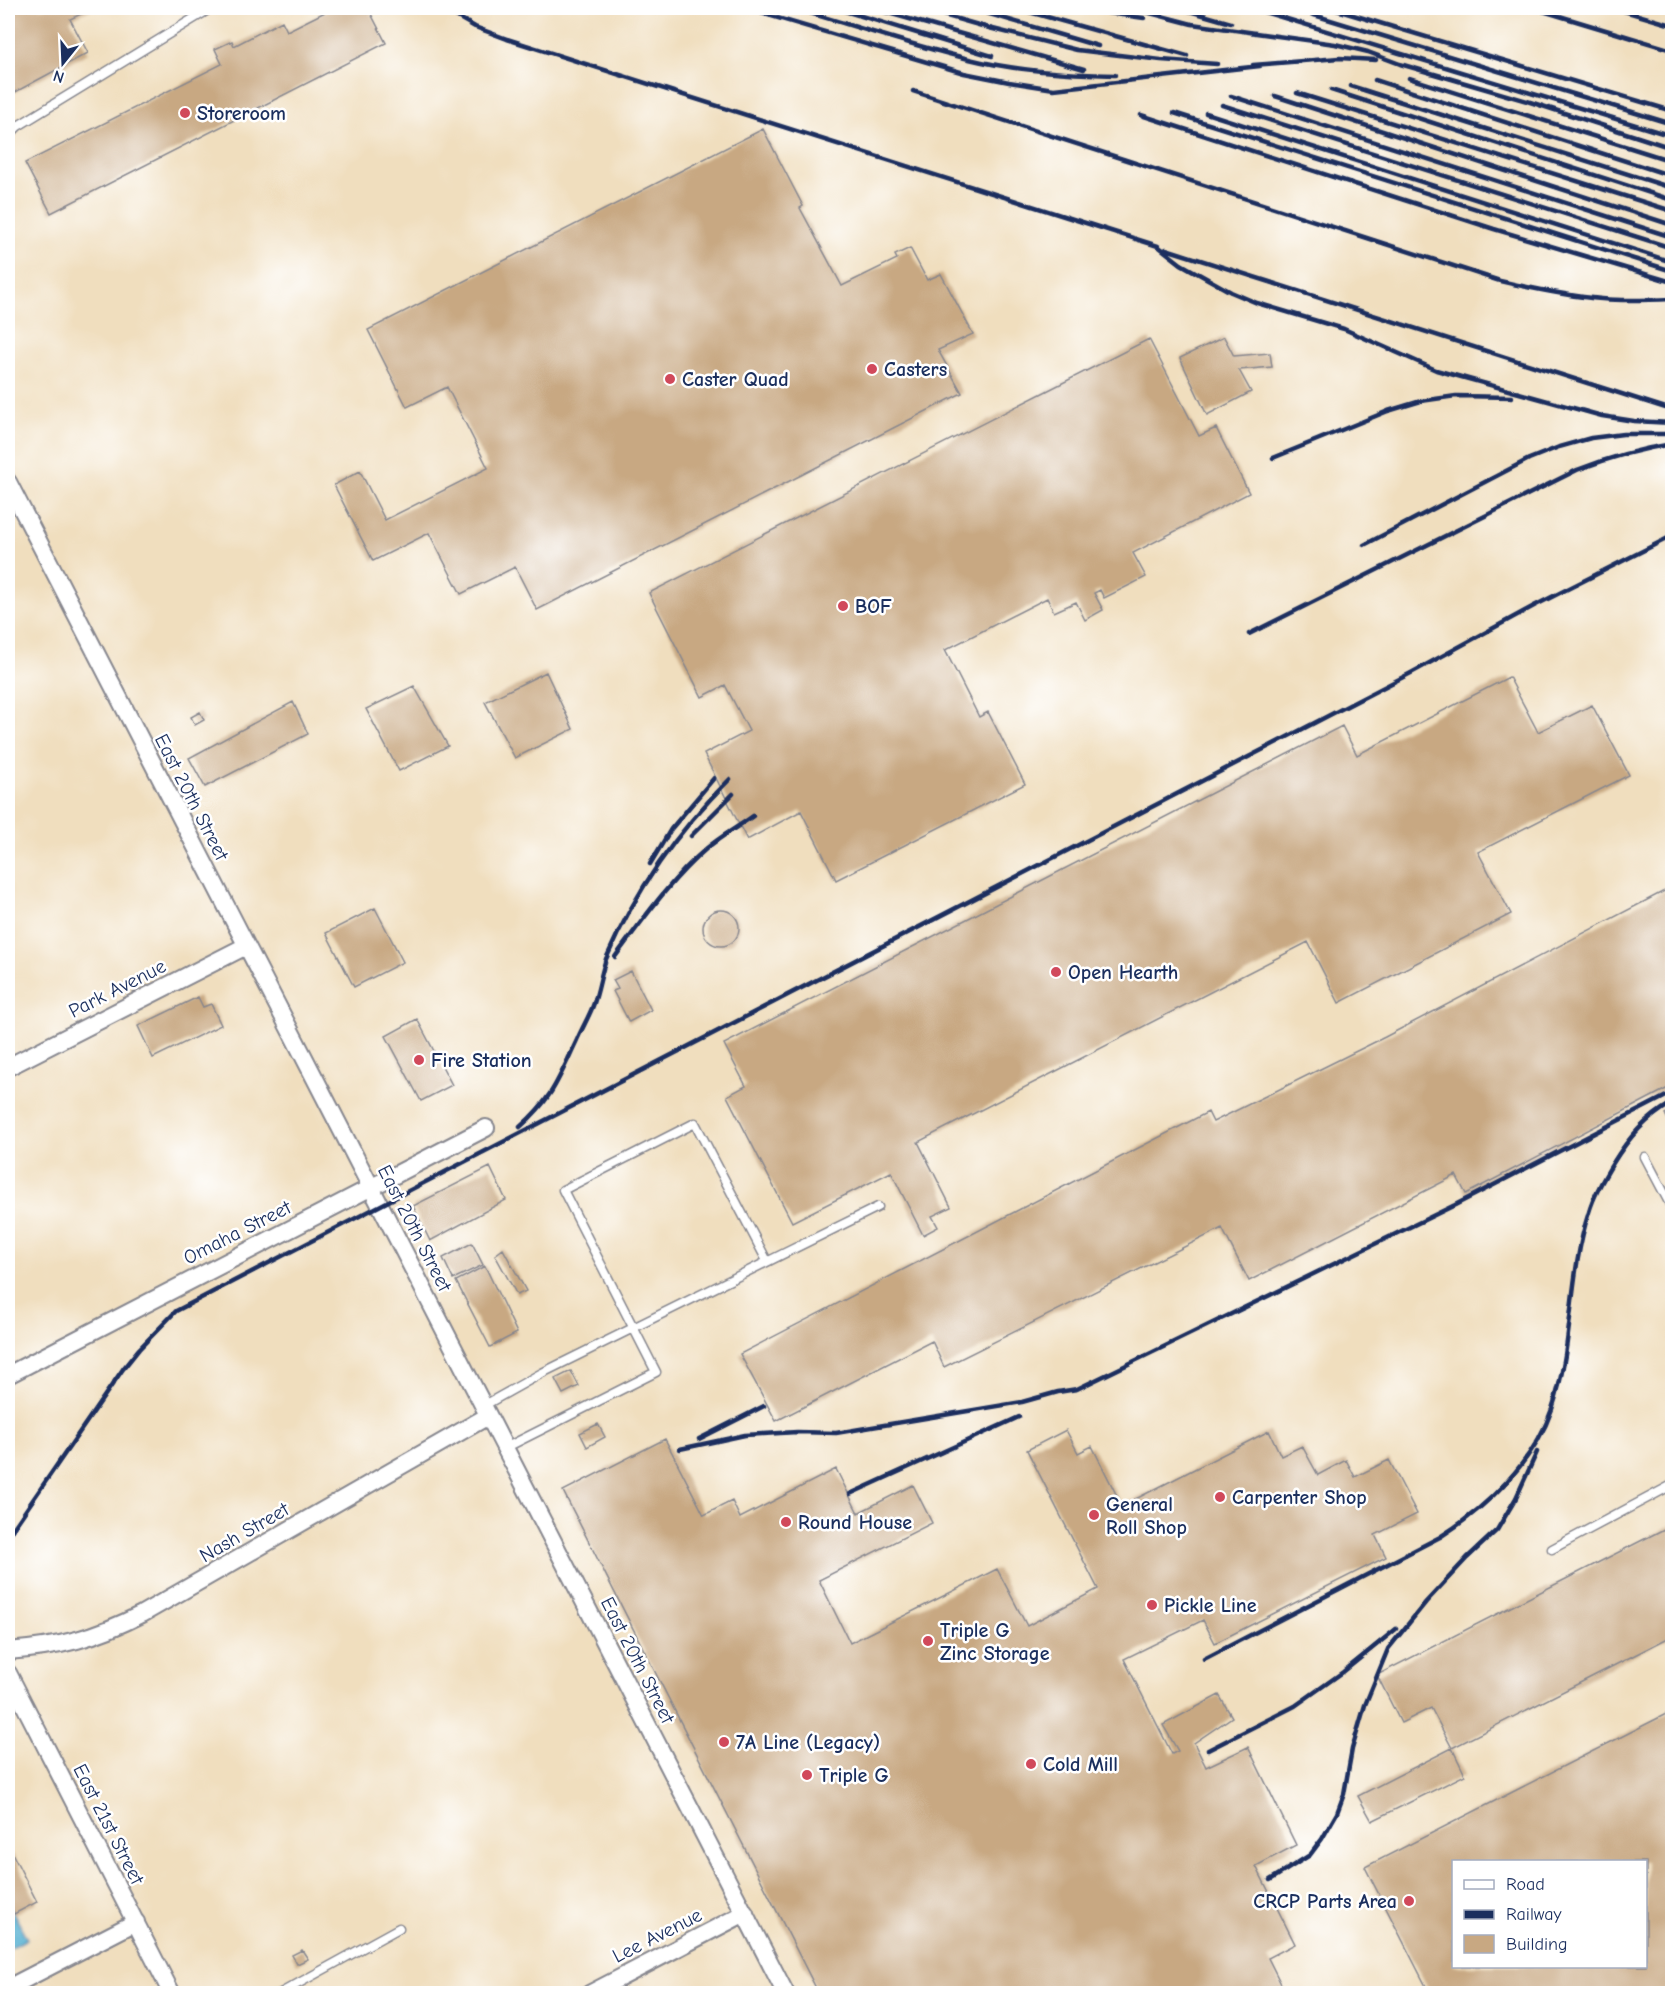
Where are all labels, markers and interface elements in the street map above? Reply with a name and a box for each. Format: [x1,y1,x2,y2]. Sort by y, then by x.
north arrow [33,33,93,93]
text: N [51,66,66,86]
place label: Storeroom [197,102,286,125]
marker: Storeroom [178,106,192,120]
place label: Casters [884,358,947,381]
marker: Casters [865,362,879,376]
place label: Caster Quad [682,368,789,391]
marker: Caster Quad [663,372,677,386]
place label: BOF [855,595,892,618]
marker: BOF [836,599,850,613]
street label: East 20th Street [150,730,234,865]
street label: Park Avenue [65,954,170,1023]
place label: Open Hearth [1068,961,1178,984]
marker: Open Hearth [1049,965,1063,979]
place label: Fire Station [431,1049,532,1072]
marker: Fire Station [412,1053,426,1067]
street label: East 20th Street [373,1161,457,1296]
street label: Omaha Street [180,1195,296,1269]
place label: Carpenter Shop [1232,1486,1367,1509]
marker: Carpenter Shop [1213,1490,1227,1504]
place label: General Roll Shop [1106,1493,1187,1539]
street label: Nash Street [196,1497,294,1567]
marker: General Roll Shop [1087,1508,1101,1522]
place label: Round House [798,1511,912,1534]
marker: Round House [779,1515,793,1529]
street label: East 20th Street [596,1593,680,1728]
place label: Pickle Line [1164,1594,1257,1617]
marker: Pickle Line [1145,1598,1159,1612]
place label: Triple G Zinc Storage [940,1619,1050,1665]
marker: Triple G Zinc Storage [921,1634,935,1648]
place label: 7A Line (Legacy) [736,1731,880,1754]
marker: 7A Line (Legacy) [717,1735,731,1749]
place label: Cold Mill [1043,1753,1118,1776]
marker: Cold Mill [1024,1757,1038,1771]
street label: East 21st Street [68,1760,149,1890]
place label: Triple G [819,1764,889,1787]
marker: Triple G [800,1768,814,1782]
legend [1452,1860,1647,1968]
text: Road [1506,1874,1545,1895]
place label: CRCP Parts Area [1253,1890,1397,1913]
marker: CRCP Parts Area [1402,1894,1416,1908]
street label: Lee Avenue [609,1903,706,1968]
text: Railway [1506,1904,1563,1925]
text: Building [1506,1934,1568,1955]

